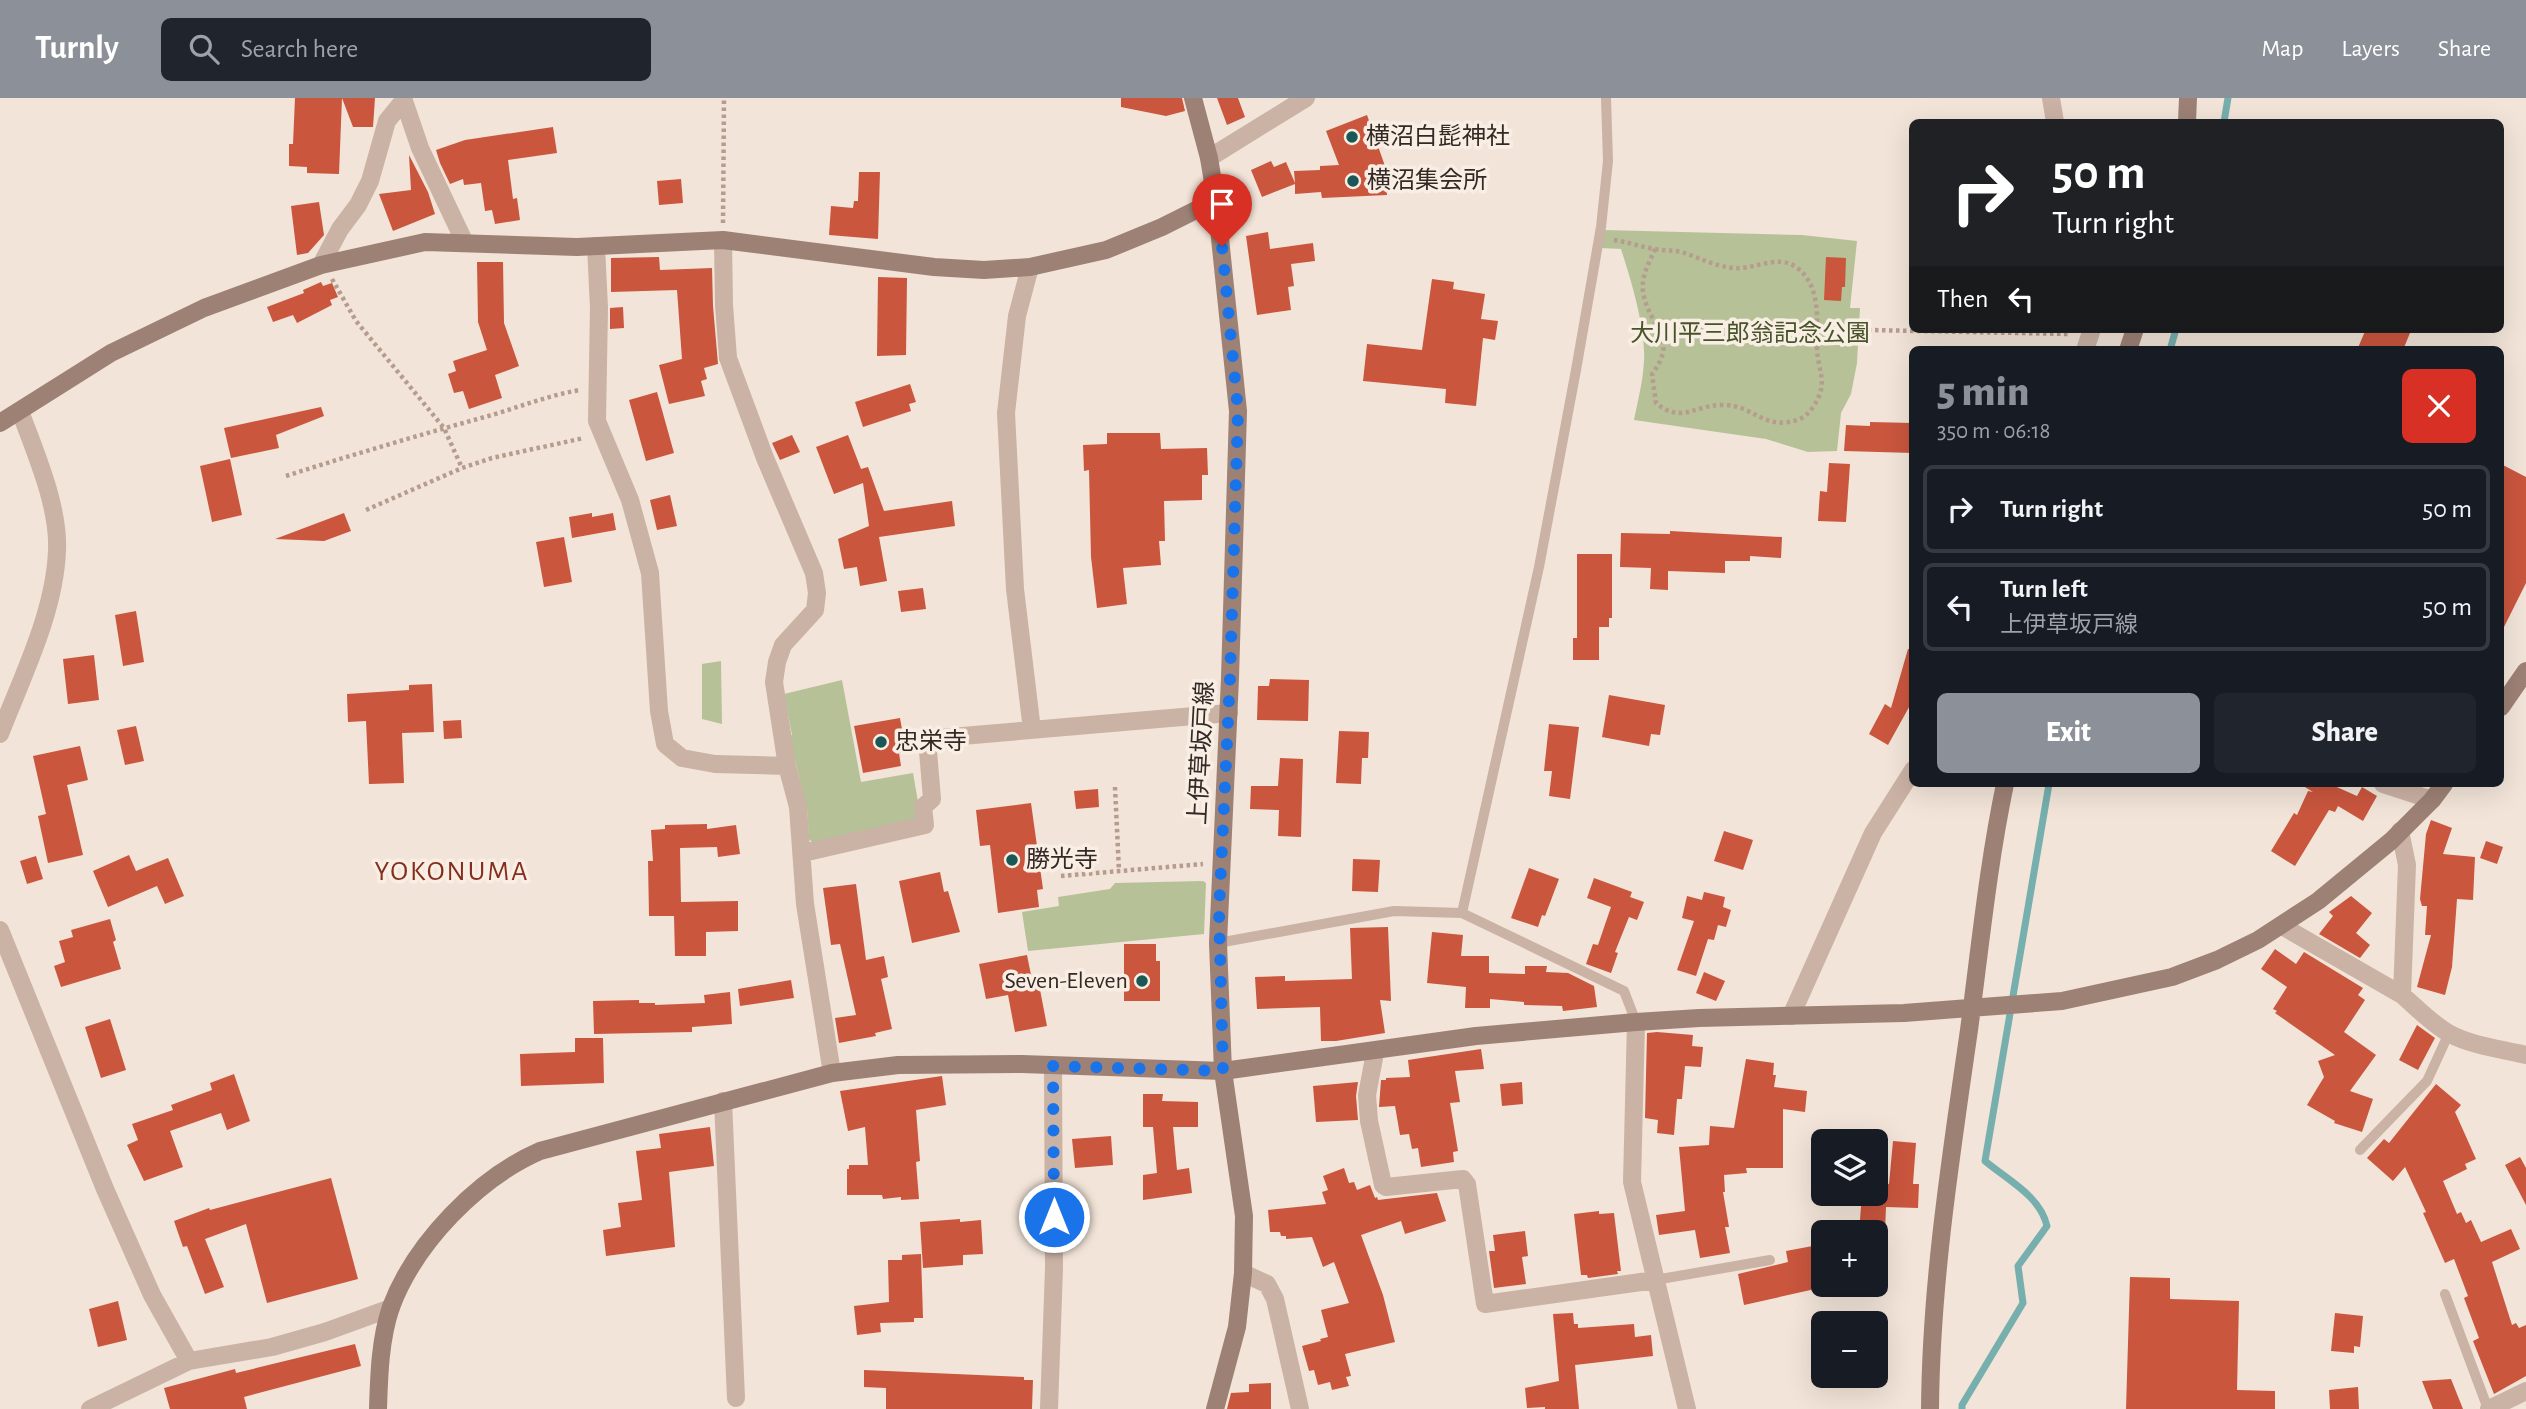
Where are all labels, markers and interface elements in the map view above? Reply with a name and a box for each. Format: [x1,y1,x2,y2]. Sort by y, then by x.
search box [161,18,651,81]
icon: search [185,30,223,68]
text: Turnly [35,32,119,65]
text: Search here [241,36,358,62]
text: Map [2261,37,2303,61]
text: Layers [2341,37,2400,61]
text: Share [2438,37,2491,61]
place label: 横沼白髭神社 [1366,123,1510,149]
marker: 横沼白髭神社 [1344,129,1360,145]
icon: right [1937,147,2028,238]
text: 50 m [2052,149,2146,198]
place label: 横沼集会所 [1367,167,1487,193]
marker: 横沼集会所 [1345,173,1361,189]
pin [1192,174,1252,246]
icon: arrive [1203,185,1241,223]
text: Turn right [2052,207,2174,239]
icon: left [2002,280,2040,318]
text: Then [1937,286,1988,312]
park label: 大川平三郎翁記念公園 [1630,320,1870,346]
button: close [2402,369,2476,443]
text: 5 min [1937,371,2029,413]
text: 350 m · 06:18 [1937,420,2050,443]
icon: right [1941,490,1979,528]
text: Turn right [2000,496,2103,522]
text: 50 m [2422,496,2472,522]
text: Turn left [2000,576,2088,602]
icon: left [1941,588,1979,626]
text: 50 m [2422,594,2472,620]
text: 上伊草坂戸線 [2000,614,2138,637]
street label: 上伊草坂戸線 [1184,680,1218,826]
button: Exit [1937,693,2200,773]
button: Share [2214,693,2476,773]
place label: 忠栄寺 [895,729,967,754]
marker: 忠栄寺 [873,734,889,750]
place label: 勝光寺 [1026,846,1098,872]
marker: 勝光寺 [1004,852,1020,868]
district label: YOKONUMA [374,858,530,886]
place label: Seven-Eleven [1004,969,1128,993]
marker: Seven-Eleven [1134,973,1150,989]
map controls [1811,1129,1888,1388]
button: layers [1811,1129,1888,1206]
position arrow [1017,1180,1091,1254]
button: + [1811,1220,1888,1297]
button: − [1811,1311,1888,1388]

